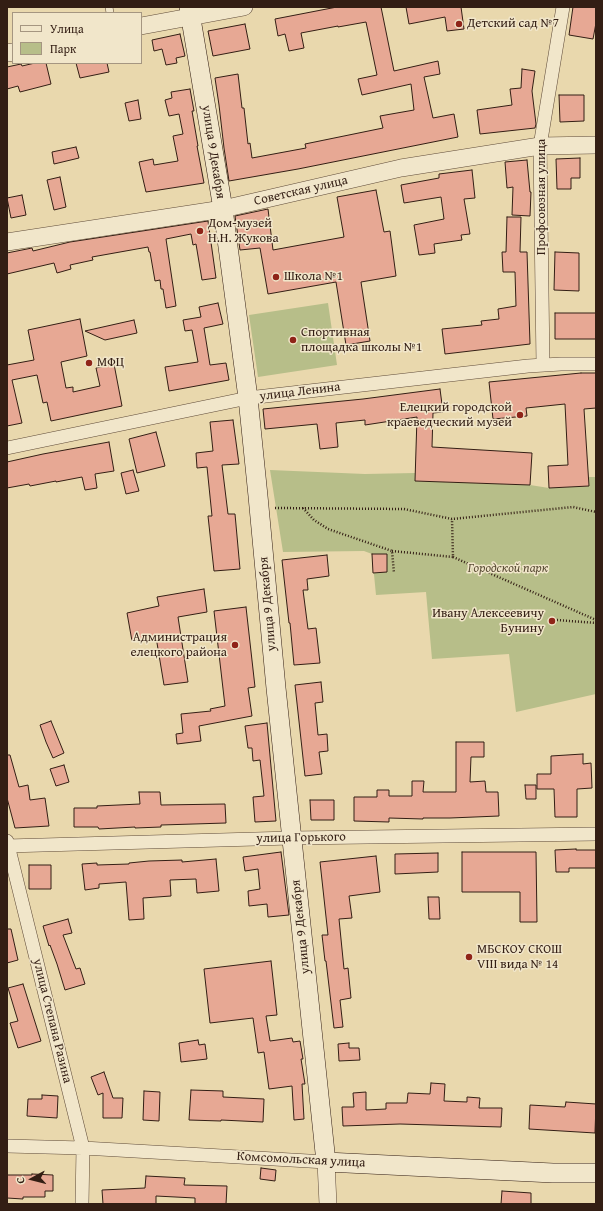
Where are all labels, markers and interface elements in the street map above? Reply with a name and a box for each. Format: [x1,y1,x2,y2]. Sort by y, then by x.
legend [12,12,142,64]
place label: Детский сад №7 [467,16,559,32]
marker: Детский сад №7 [454,19,464,29]
text: Улица [50,20,84,37]
text: Парк [50,40,76,57]
street label: улица 9 Декабря [198,104,228,200]
street label: Профсоюзная улица [534,139,550,255]
street label: Советская улица [253,173,349,209]
place label: Дом-музей Н.Н. Жукова [208,216,279,247]
marker: Дом-музей Н.Н. Жукова [195,226,205,236]
place label: Школа №1 [284,269,343,285]
marker: Школа №1 [271,272,281,282]
place label: Спортивная площадка школы №1 [301,325,422,356]
marker: Спортивная площадка школы №1 [288,335,298,345]
place label: МФЦ [97,355,124,371]
marker: МФЦ [84,358,94,368]
street label: улица Ленина [259,379,341,405]
place label: Елецкий городской краеведческий музей [387,400,512,431]
marker: Елецкий городской краеведческий музей [515,410,525,420]
street label: улица 9 Декабря [256,556,280,652]
park label: Городской парк [468,561,548,577]
place label: Ивану Алексеевичу Бунину [432,606,544,637]
marker: Ивану Алексеевичу Бунину [547,616,557,626]
place label: Администрация елецкого района [131,630,227,661]
marker: Администрация елецкого района [230,640,240,650]
street label: улица Горького [256,829,346,847]
street label: улица 9 Декабря [288,879,314,975]
place label: МБСКОУ СКОШ VIII вида № 14 [477,942,562,973]
marker: МБСКОУ СКОШ VIII вида № 14 [464,952,474,962]
street label: улица Степана Разина [29,957,75,1085]
street label: Комсомольская улица [236,1149,366,1171]
north arrow [12,1159,52,1199]
text: С [12,1176,28,1185]

